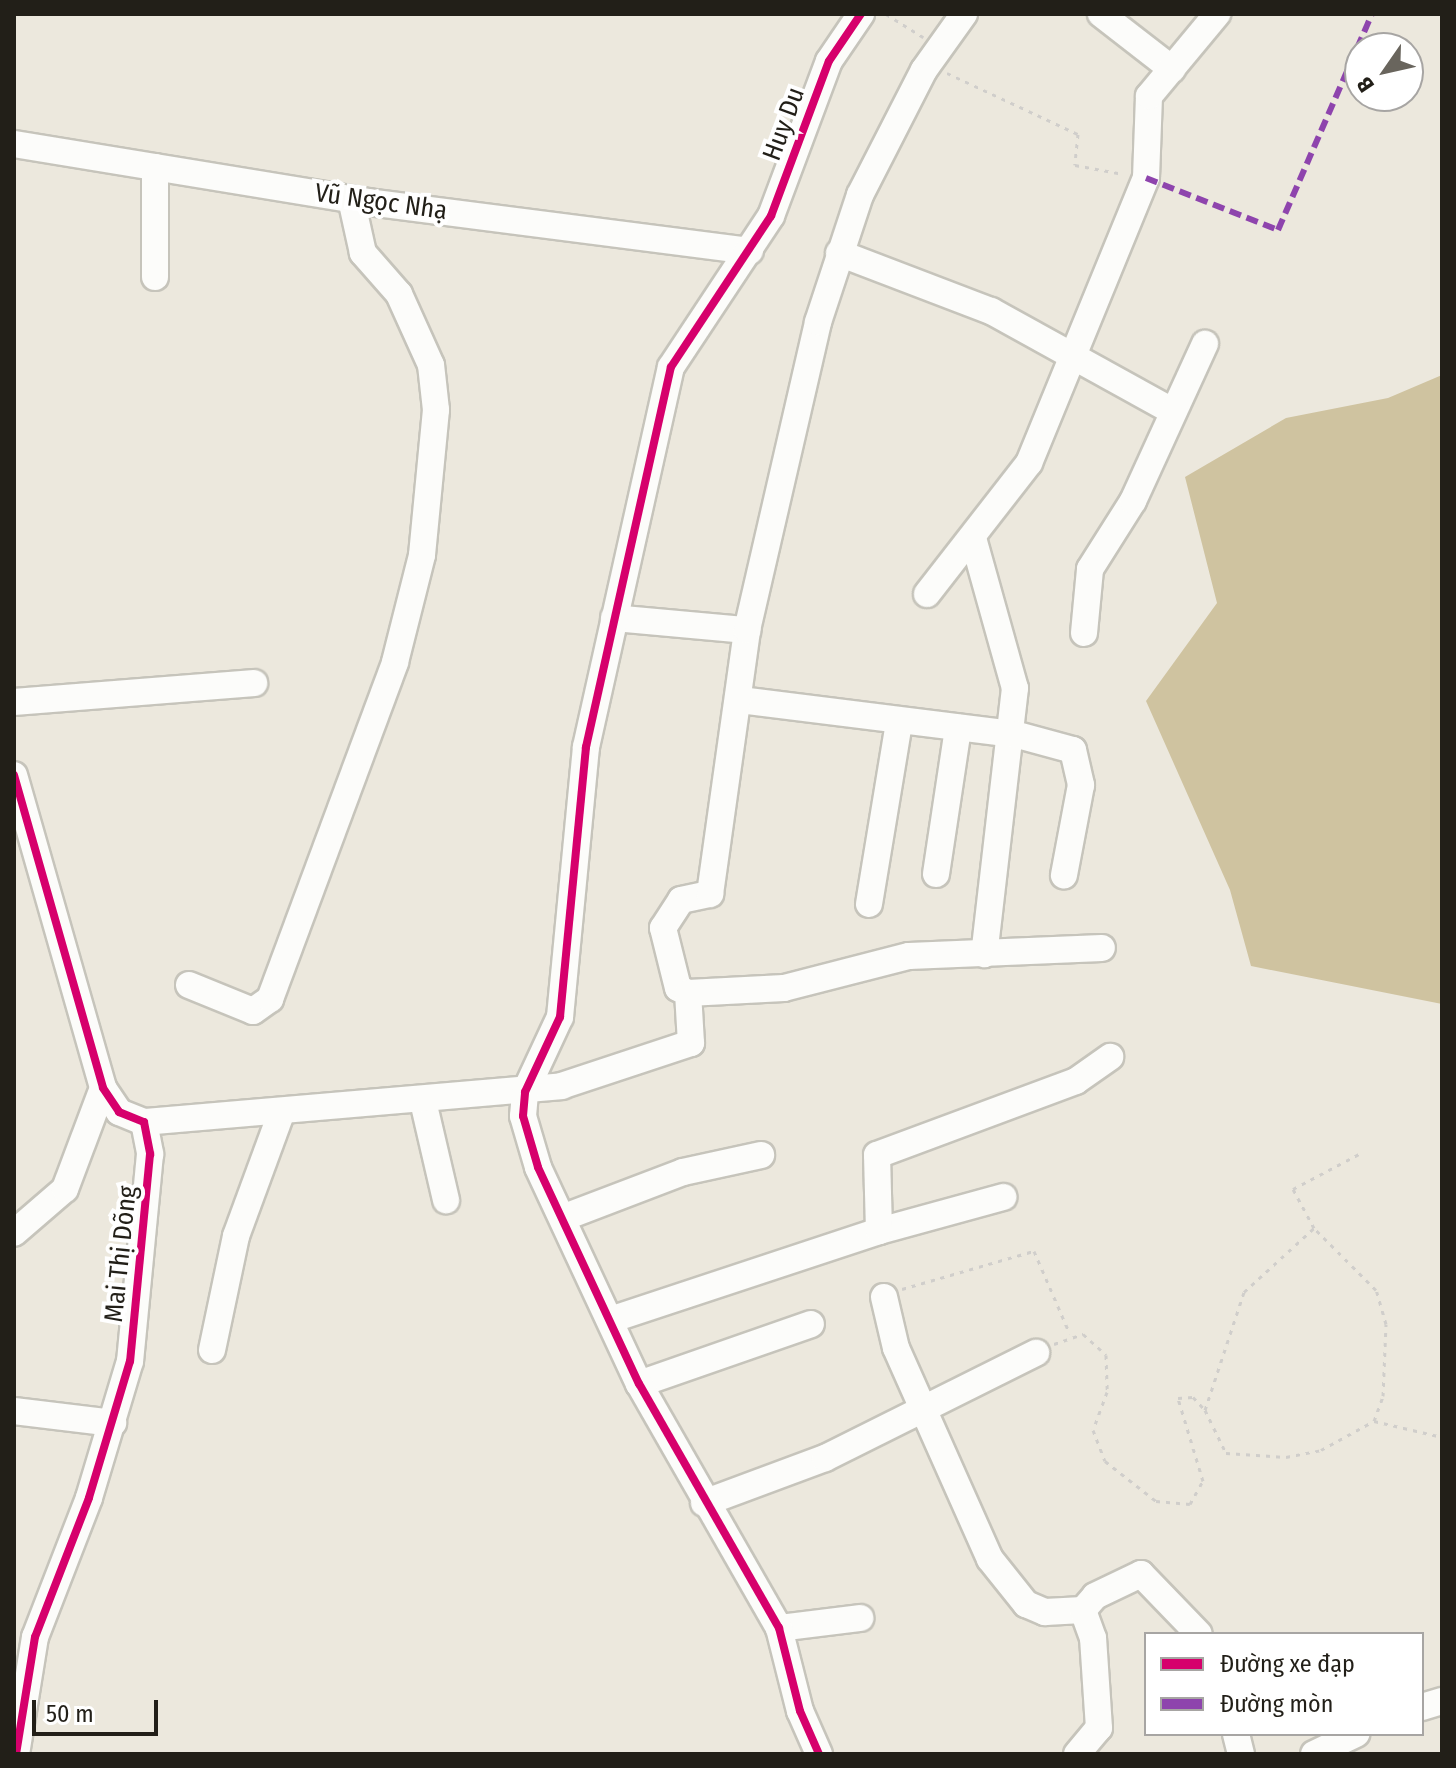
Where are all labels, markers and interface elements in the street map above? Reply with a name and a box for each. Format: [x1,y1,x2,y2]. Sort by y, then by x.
north arrow [1344,32,1424,112]
text: B [1351,72,1380,97]
street label: Huy Du [756,83,812,165]
street label: Vũ Ngọc Nhạ [313,177,449,227]
street label: Mai Thị Dõng [98,1184,144,1324]
legend [1144,1632,1424,1736]
text: Đường xe đạp [1220,1650,1355,1678]
scale bar [36,1684,162,1734]
text: Đường mòn [1220,1690,1333,1718]
text: 50 m [46,1700,94,1728]

